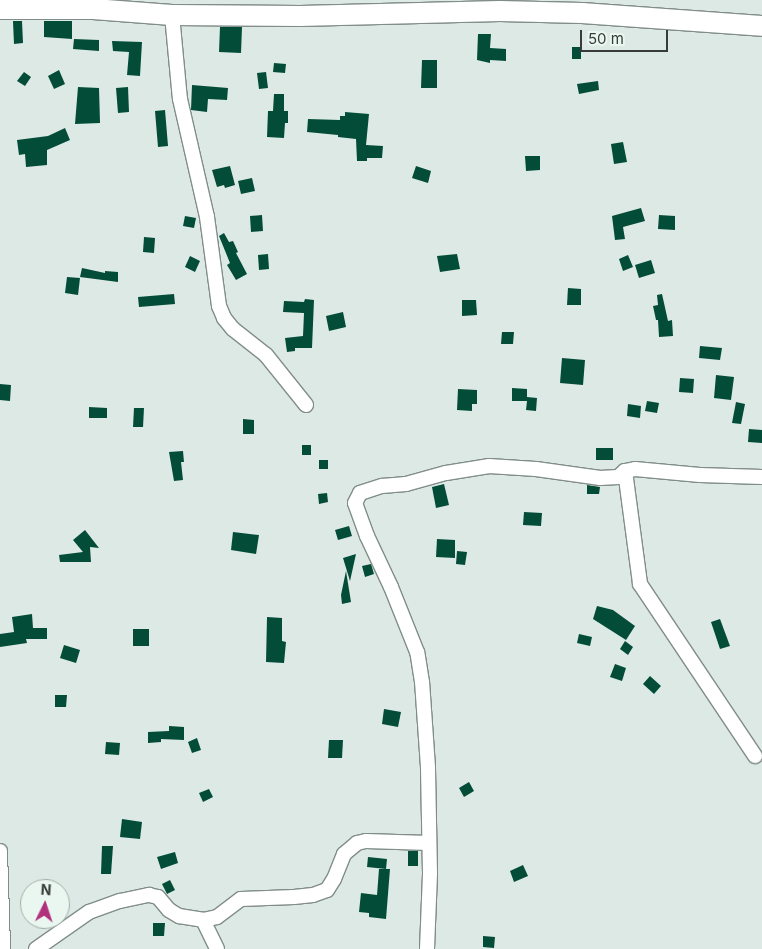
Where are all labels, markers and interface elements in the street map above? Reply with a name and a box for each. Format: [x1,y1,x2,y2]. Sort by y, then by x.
scale bar [582,20,670,52]
text: 50 m [588,29,624,48]
north arrow [20,879,70,929]
text: N [40,881,52,898]

